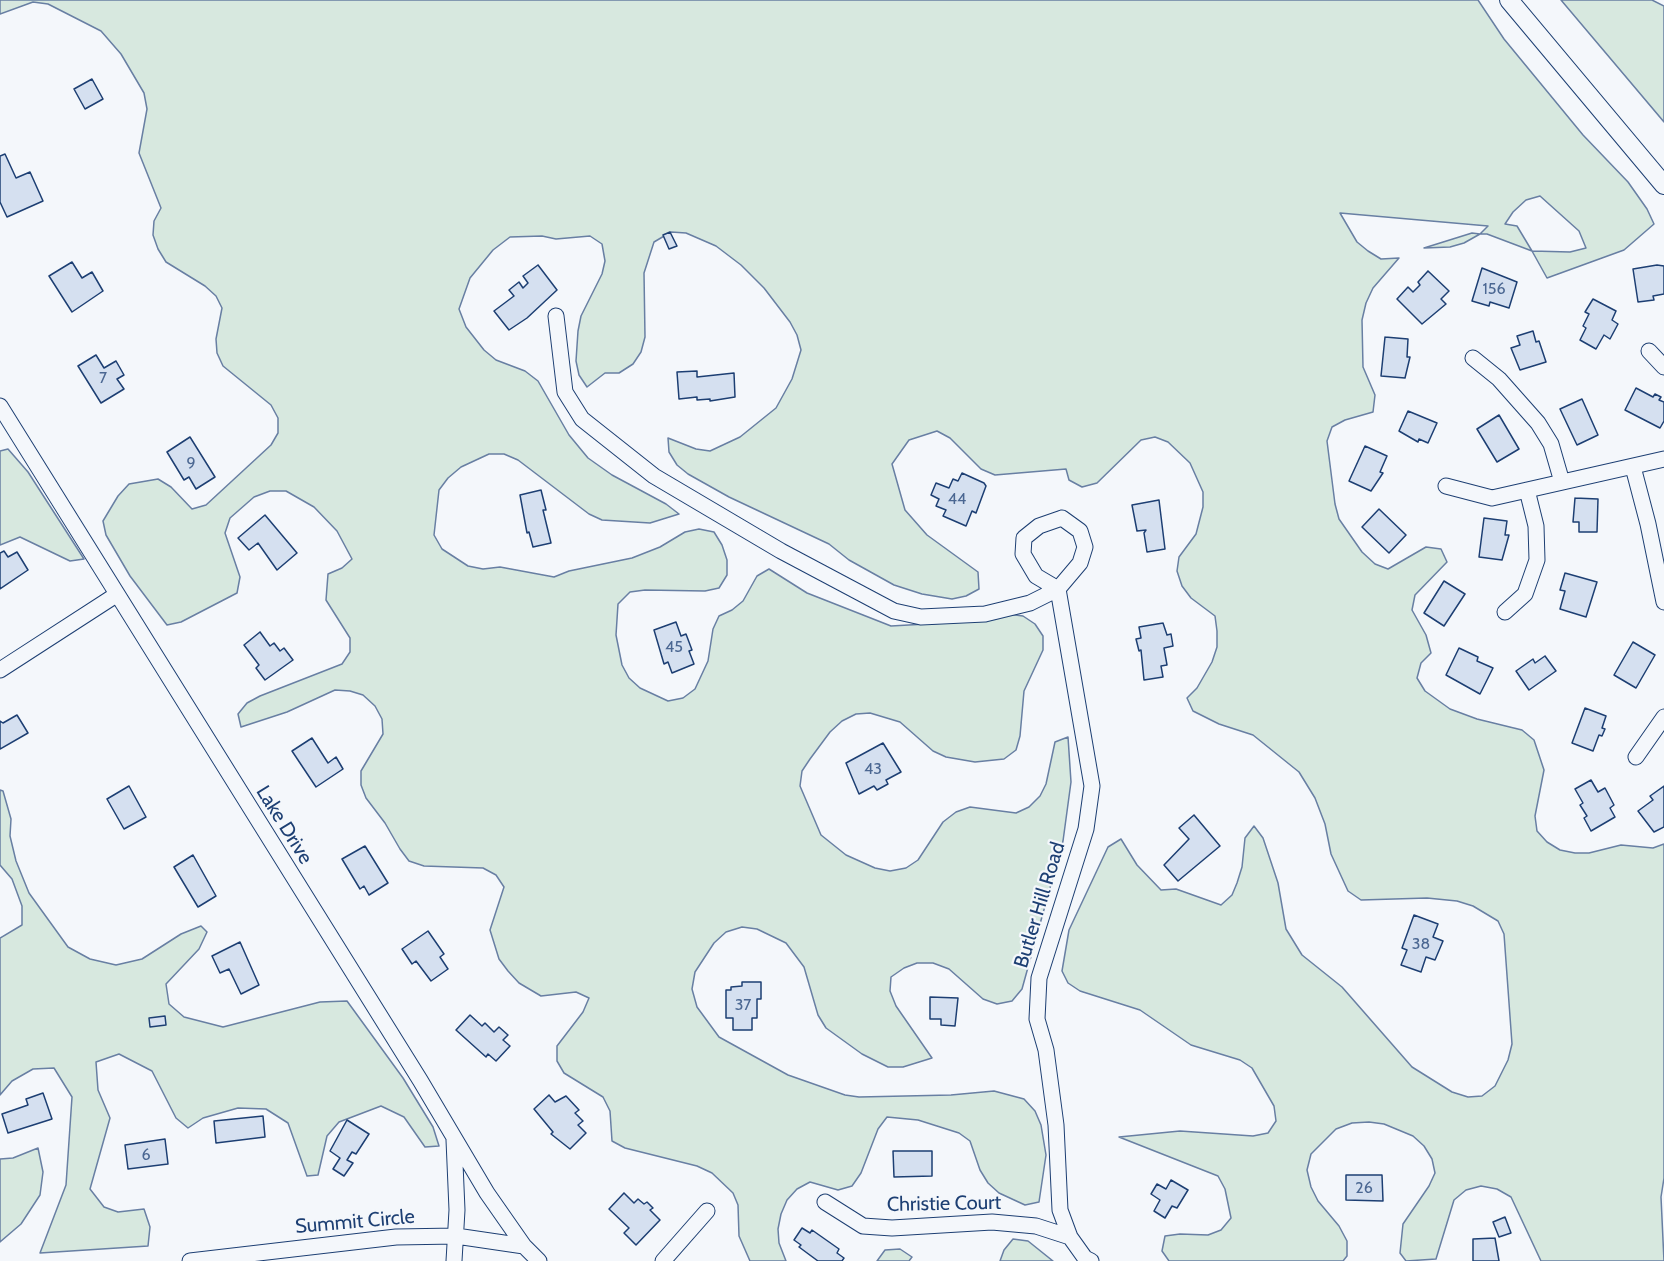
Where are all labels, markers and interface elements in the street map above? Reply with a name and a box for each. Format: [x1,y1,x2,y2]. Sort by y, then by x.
house number: 156 [1483,279,1505,299]
house number: 7 [99,368,107,388]
house number: 9 [186,453,196,473]
house number: 44 [948,489,966,509]
house number: 45 [665,637,683,657]
house number: 43 [864,759,882,779]
street label: Lake Drive [251,781,317,869]
street label: Butler Hill Road [1009,839,1071,971]
house number: 38 [1412,934,1430,954]
house number: 37 [735,995,751,1015]
house number: 6 [141,1145,151,1165]
house number: 26 [1355,1178,1373,1198]
street label: Christie Court [887,1191,1001,1217]
street label: Summit Circle [294,1205,416,1239]

